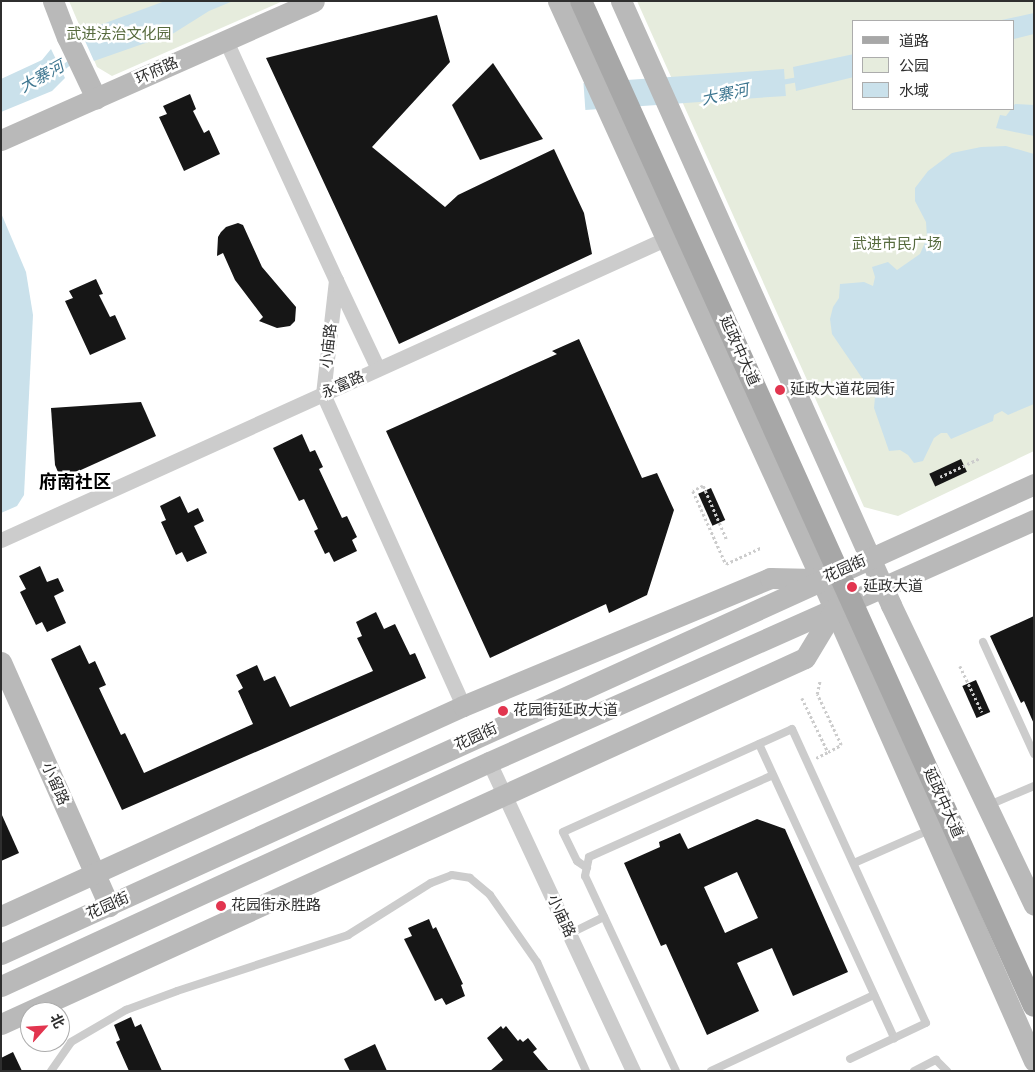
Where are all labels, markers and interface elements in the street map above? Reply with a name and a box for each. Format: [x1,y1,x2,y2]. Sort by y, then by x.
legend [852,20,1015,110]
park label: 武进法治文化园 [67,26,171,44]
text: 道路 [899,32,929,50]
street label: 环府路 [133,54,181,88]
water label: 大寨河 [16,57,68,97]
text: 公园 [899,57,929,75]
water label: 大寨河 [700,81,750,109]
text: 水域 [899,82,929,100]
park label: 武进市民广场 [852,236,942,254]
street label: 延政中大道 [716,313,762,389]
street label: 小庙路 [318,323,340,369]
street label: 永富路 [319,368,367,402]
place label: 延政大道花园街 [790,381,895,399]
marker: 延政大道花园街 [774,384,786,396]
district label: 府南社区 [39,471,111,493]
street label: 花园街 [821,552,869,586]
place label: 延政大道 [863,578,923,596]
marker: 延政大道 [845,580,859,594]
place label: 花园街延政大道 [513,702,618,720]
marker: 花园街延政大道 [497,705,509,717]
street label: 花园街 [452,719,500,755]
street label: 小留路 [38,760,72,808]
street label: 延政中大道 [920,765,966,841]
street label: 花园街 [84,889,132,923]
street label: 小庙路 [543,892,579,940]
place label: 花园街永胜路 [231,897,321,915]
marker: 花园街永胜路 [215,900,227,912]
north arrow [20,1002,70,1052]
text: 北 [47,1011,68,1031]

